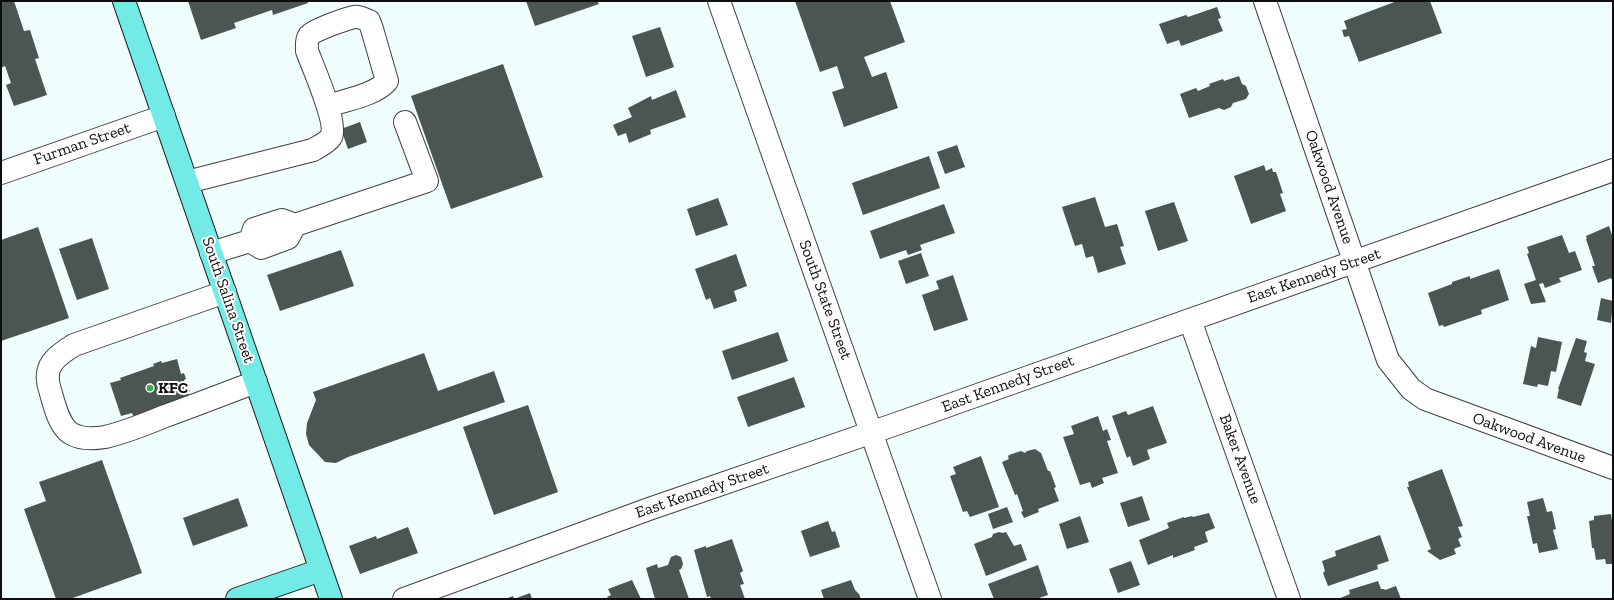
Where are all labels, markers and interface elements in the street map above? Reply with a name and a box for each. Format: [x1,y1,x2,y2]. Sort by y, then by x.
street label: Furman Street [31,118,133,170]
street label: Oakwood Avenue [1301,128,1357,246]
street label: South Salina Street [197,235,259,365]
street label: South State Street [794,238,856,362]
street label: East Kennedy Street [1245,244,1383,308]
street label: East Kennedy Street [939,351,1077,417]
place label: KFC [158,378,188,398]
marker: KFC [145,383,155,393]
street label: Oakwood Avenue [1470,409,1588,467]
street label: Baker Avenue [1215,412,1265,506]
street label: East Kennedy Street [633,459,771,523]

